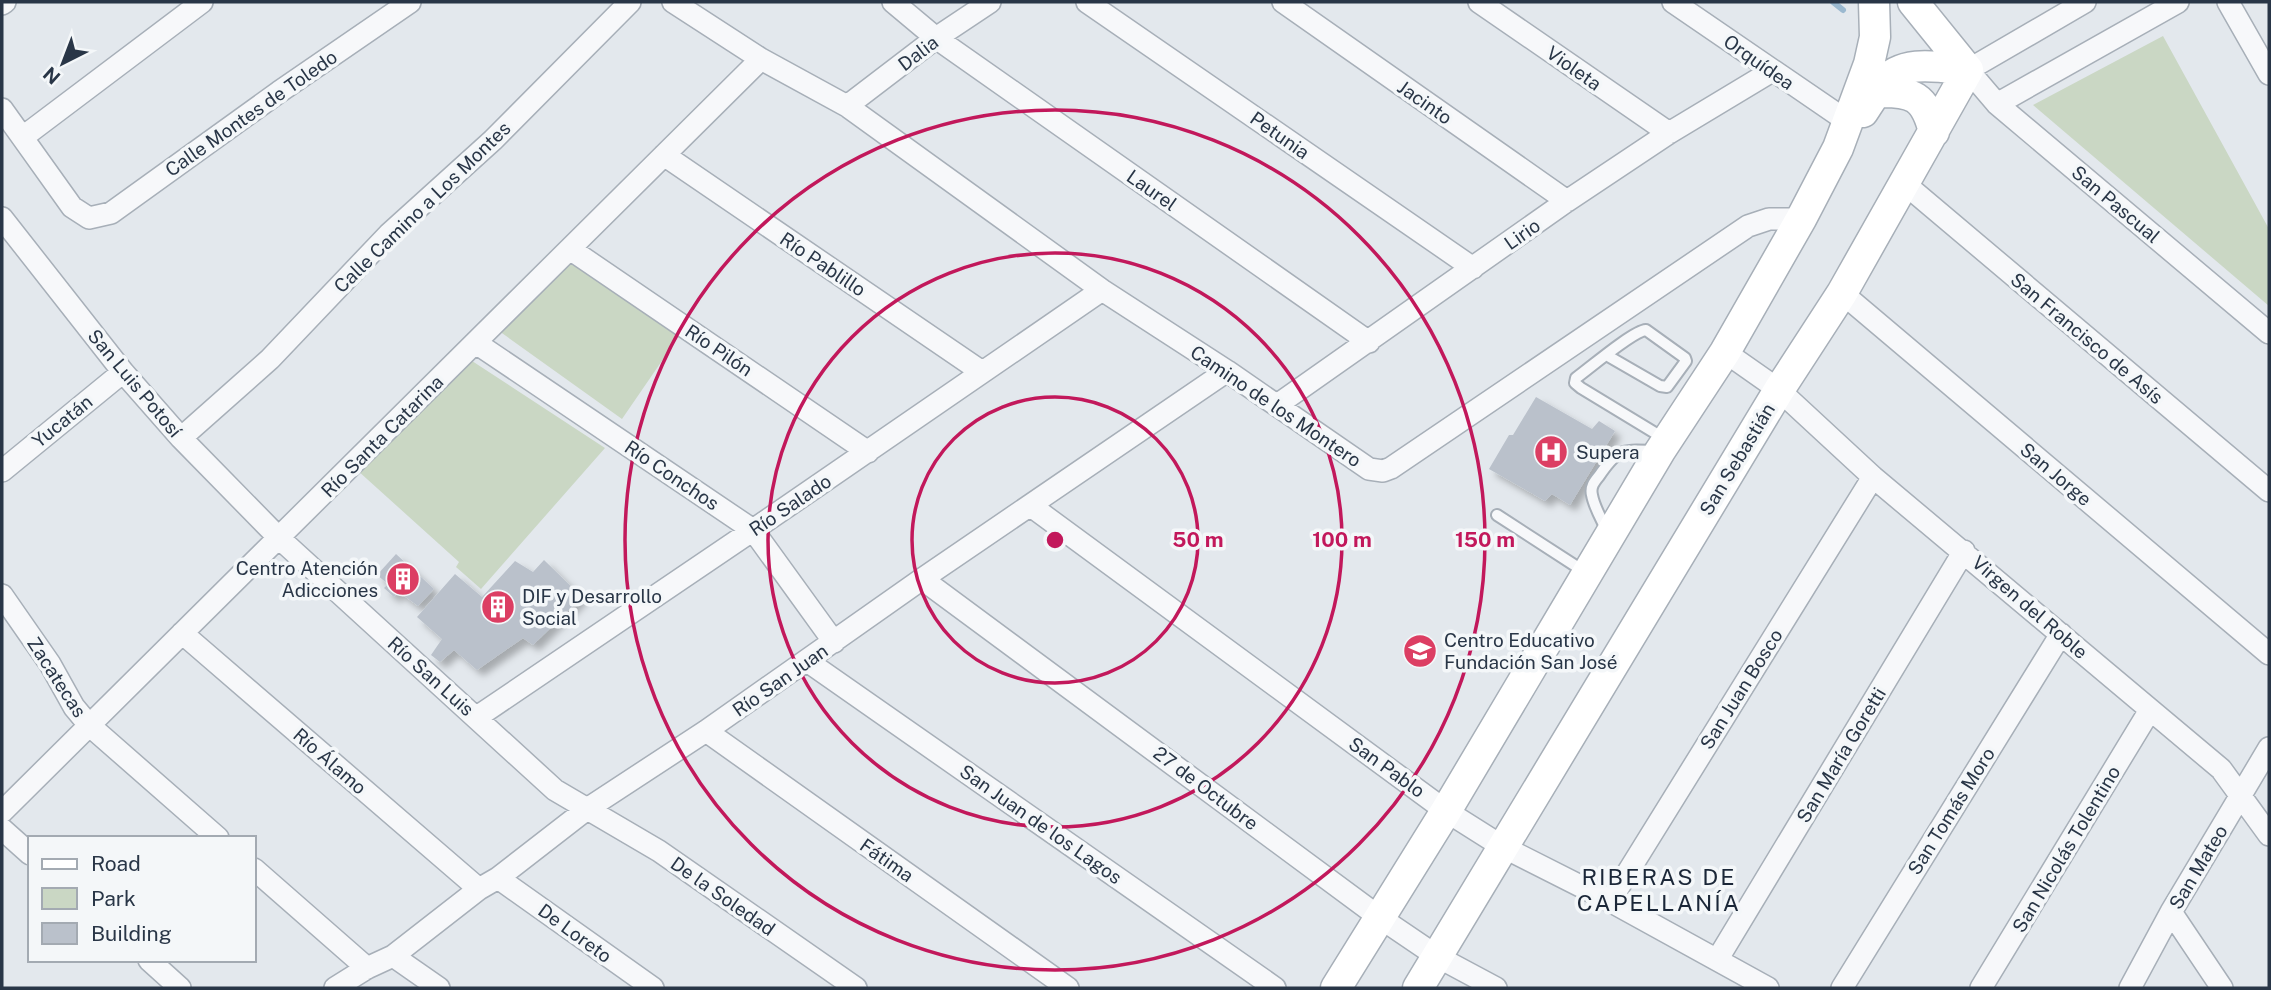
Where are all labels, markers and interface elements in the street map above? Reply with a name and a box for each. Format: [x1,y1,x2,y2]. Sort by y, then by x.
north arrow [28,28,98,98]
street label: Orquídea [1720,30,1798,94]
street label: Dalia [894,31,942,75]
street label: Violeta [1542,41,1606,95]
street label: Calle Montes de Toledo [161,45,341,181]
text: N [39,62,65,89]
street label: Jacinto [1394,75,1456,129]
street label: Petunia [1246,107,1314,163]
street label: Calle Camino a Los Montes [329,117,515,297]
street label: San Pascual [2067,161,2165,247]
street label: Laurel [1123,165,1181,215]
street label: Lirio [1500,214,1544,254]
street label: Río Pablillo [776,227,870,301]
street label: San Francisco de Asís [2006,268,2168,408]
street label: Río Pilón [681,319,757,381]
street label: San Luis Potosí [83,325,187,442]
street label: Camino de los Montero [1186,341,1366,471]
street label: Río Santa Catarina [316,370,448,502]
street label: Yucatán [28,390,96,452]
street label: San Sebastián [1695,399,1779,519]
hospital icon: Supera [1532,433,1570,471]
street label: Río Conchos [621,435,723,515]
street label: San Jorge [2016,438,2096,510]
place label: Supera [1576,441,1640,463]
street label: Río Salado [745,470,835,540]
text: 50 m [1172,527,1224,552]
text: 100 m [1312,527,1372,552]
text: 150 m [1455,527,1515,552]
centre of rings [1043,528,1067,552]
street label: Virgen del Roble [1968,551,2092,663]
place label: Centro Atención Adicciones [236,557,378,601]
building icon: Centro Atención Adicciones [384,560,422,598]
place label: DIF y Desarrollo Social [522,585,662,629]
building icon: DIF y Desarrollo Social [479,588,517,626]
street label: San Juan Bosco [1695,625,1787,753]
place label: Centro Educativo Fundación San José [1444,629,1617,673]
street label: Río San Luis [384,632,478,720]
school or university icon: Centro Educativo Fundación San José [1401,632,1439,670]
street label: Zacatecas [23,633,91,721]
street label: Río San Juan [728,639,832,721]
street label: San María Goretti [1792,683,1890,827]
street label: Río Álamo [289,723,371,799]
street label: San Pablo [1345,732,1429,802]
street label: 27 de Octubre [1149,742,1263,834]
street label: San Tomás Moro [1903,743,1999,879]
street label: San Juan de los Lagos [956,760,1126,888]
street label: San Nicolás Tolentino [2008,762,2124,936]
street label: San Mateo [2164,821,2232,913]
street label: Fátima [856,834,918,886]
legend [28,836,256,962]
text: Road [91,851,141,876]
street label: De la Soledad [667,852,779,940]
district label: RIBERAS DE CAPELLANÍA [1577,863,1741,916]
text: Park [91,886,136,911]
street label: De Loreto [534,899,616,967]
text: Building [91,921,172,946]

